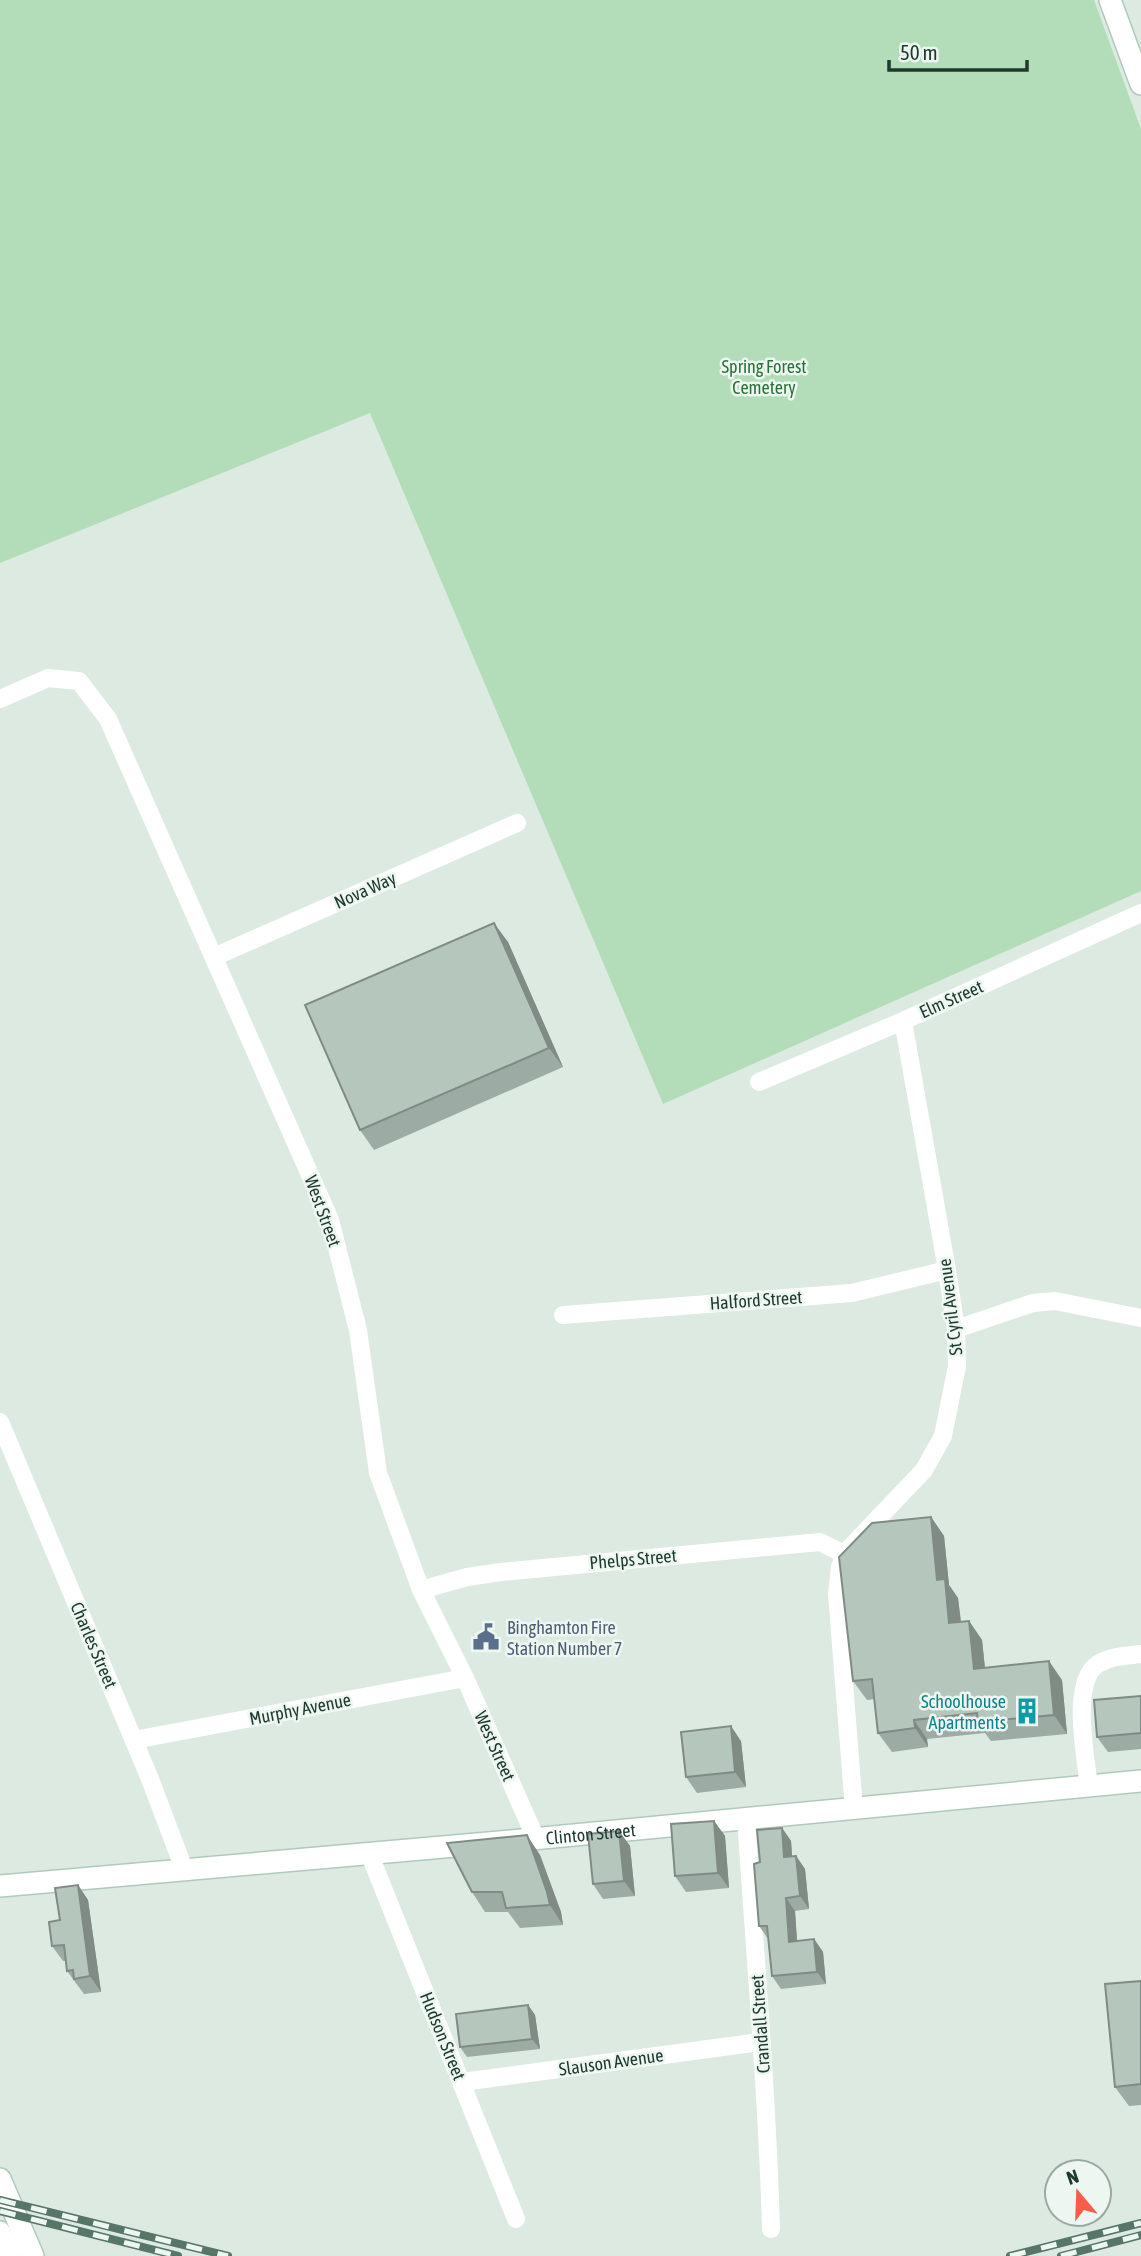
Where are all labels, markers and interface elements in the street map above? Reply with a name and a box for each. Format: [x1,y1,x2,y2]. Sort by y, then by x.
scale bar [889,28,1027,72]
text: 50 m [900,40,938,64]
park label: Spring Forest Cemetery [722,356,806,398]
street label: Nova Way [331,867,399,913]
street label: Elm Street [916,976,986,1022]
street label: West Street [300,1173,346,1249]
street label: St Cyril Avenue [934,1257,966,1357]
street label: Halford Street [709,1286,803,1314]
street label: Phelps Street [589,1545,677,1573]
street label: Charles Street [66,1599,122,1691]
place label: Binghamton Fire Station Number 7 [507,1617,622,1659]
public building icon: Binghamton Fire Station Number 7 [471,1622,501,1652]
street label: Murphy Avenue [247,1689,353,1729]
place label: Schoolhouse Apartments [921,1691,1006,1733]
building icon: Schoolhouse Apartments [1012,1696,1042,1726]
street label: West Street [470,1708,520,1784]
street label: Clinton Street [545,1819,636,1848]
street label: Crandall Street [746,1974,774,2074]
street label: Hudson Street [416,1989,470,2083]
street label: Slauson Avenue [557,2044,665,2080]
north arrow [1043,2158,1113,2228]
text: N [1064,2165,1081,2189]

